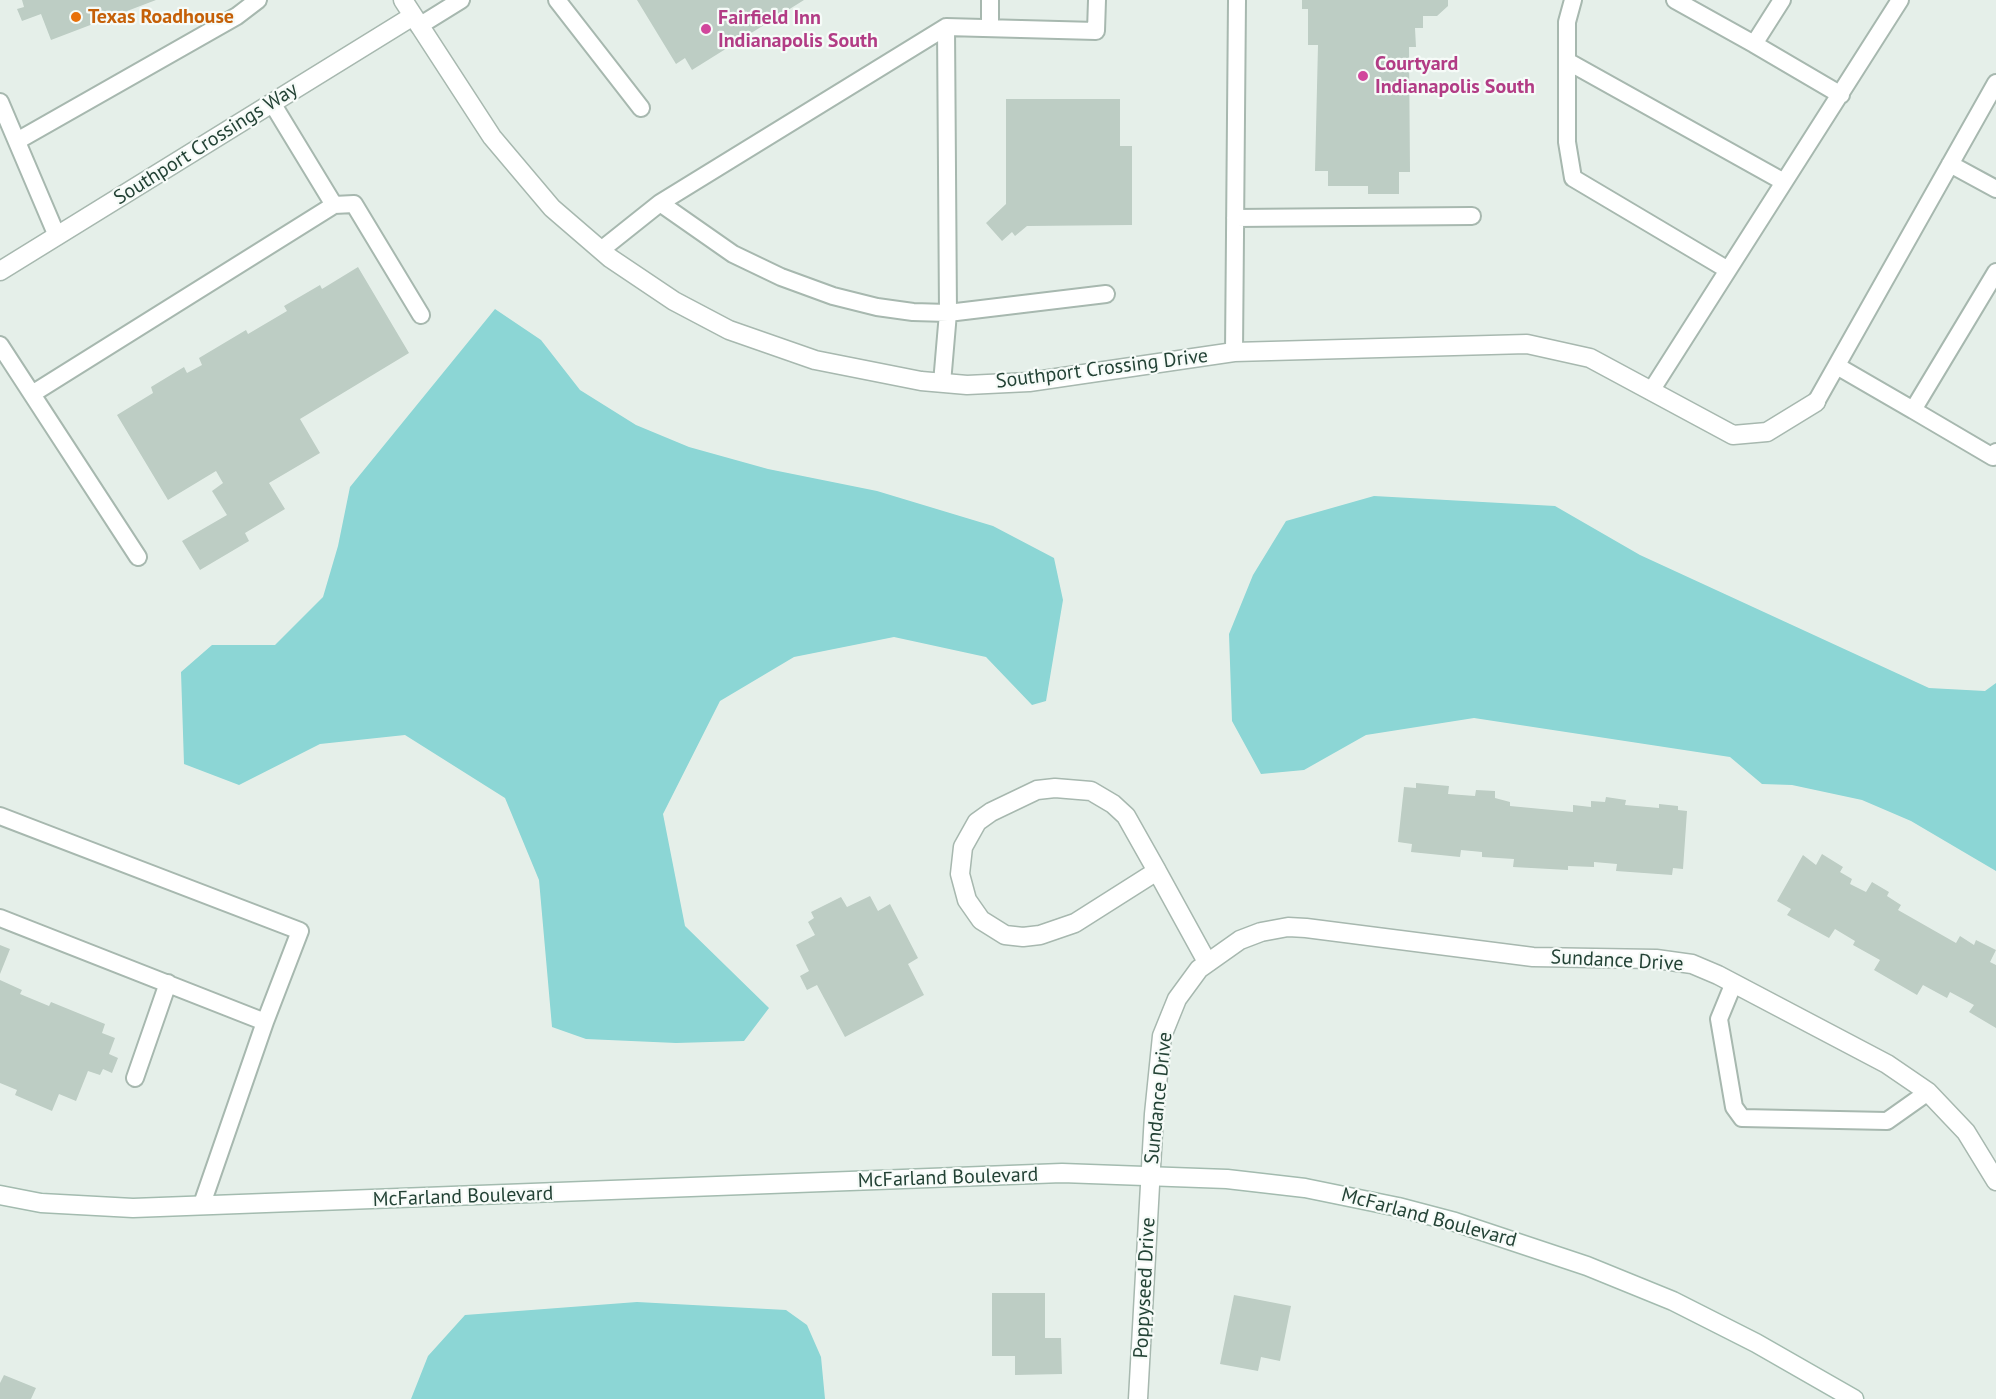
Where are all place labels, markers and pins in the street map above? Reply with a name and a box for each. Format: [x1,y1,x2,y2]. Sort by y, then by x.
place label: Texas Roadhouse [88,5,234,29]
place label: Fairfield Inn Indianapolis South [718,6,878,53]
marker: Texas Roadhouse [69,10,83,24]
marker: Fairfield Inn Indianapolis South [699,22,713,36]
place label: Courtyard Indianapolis South [1375,52,1535,99]
marker: Courtyard Indianapolis South [1356,69,1370,83]

